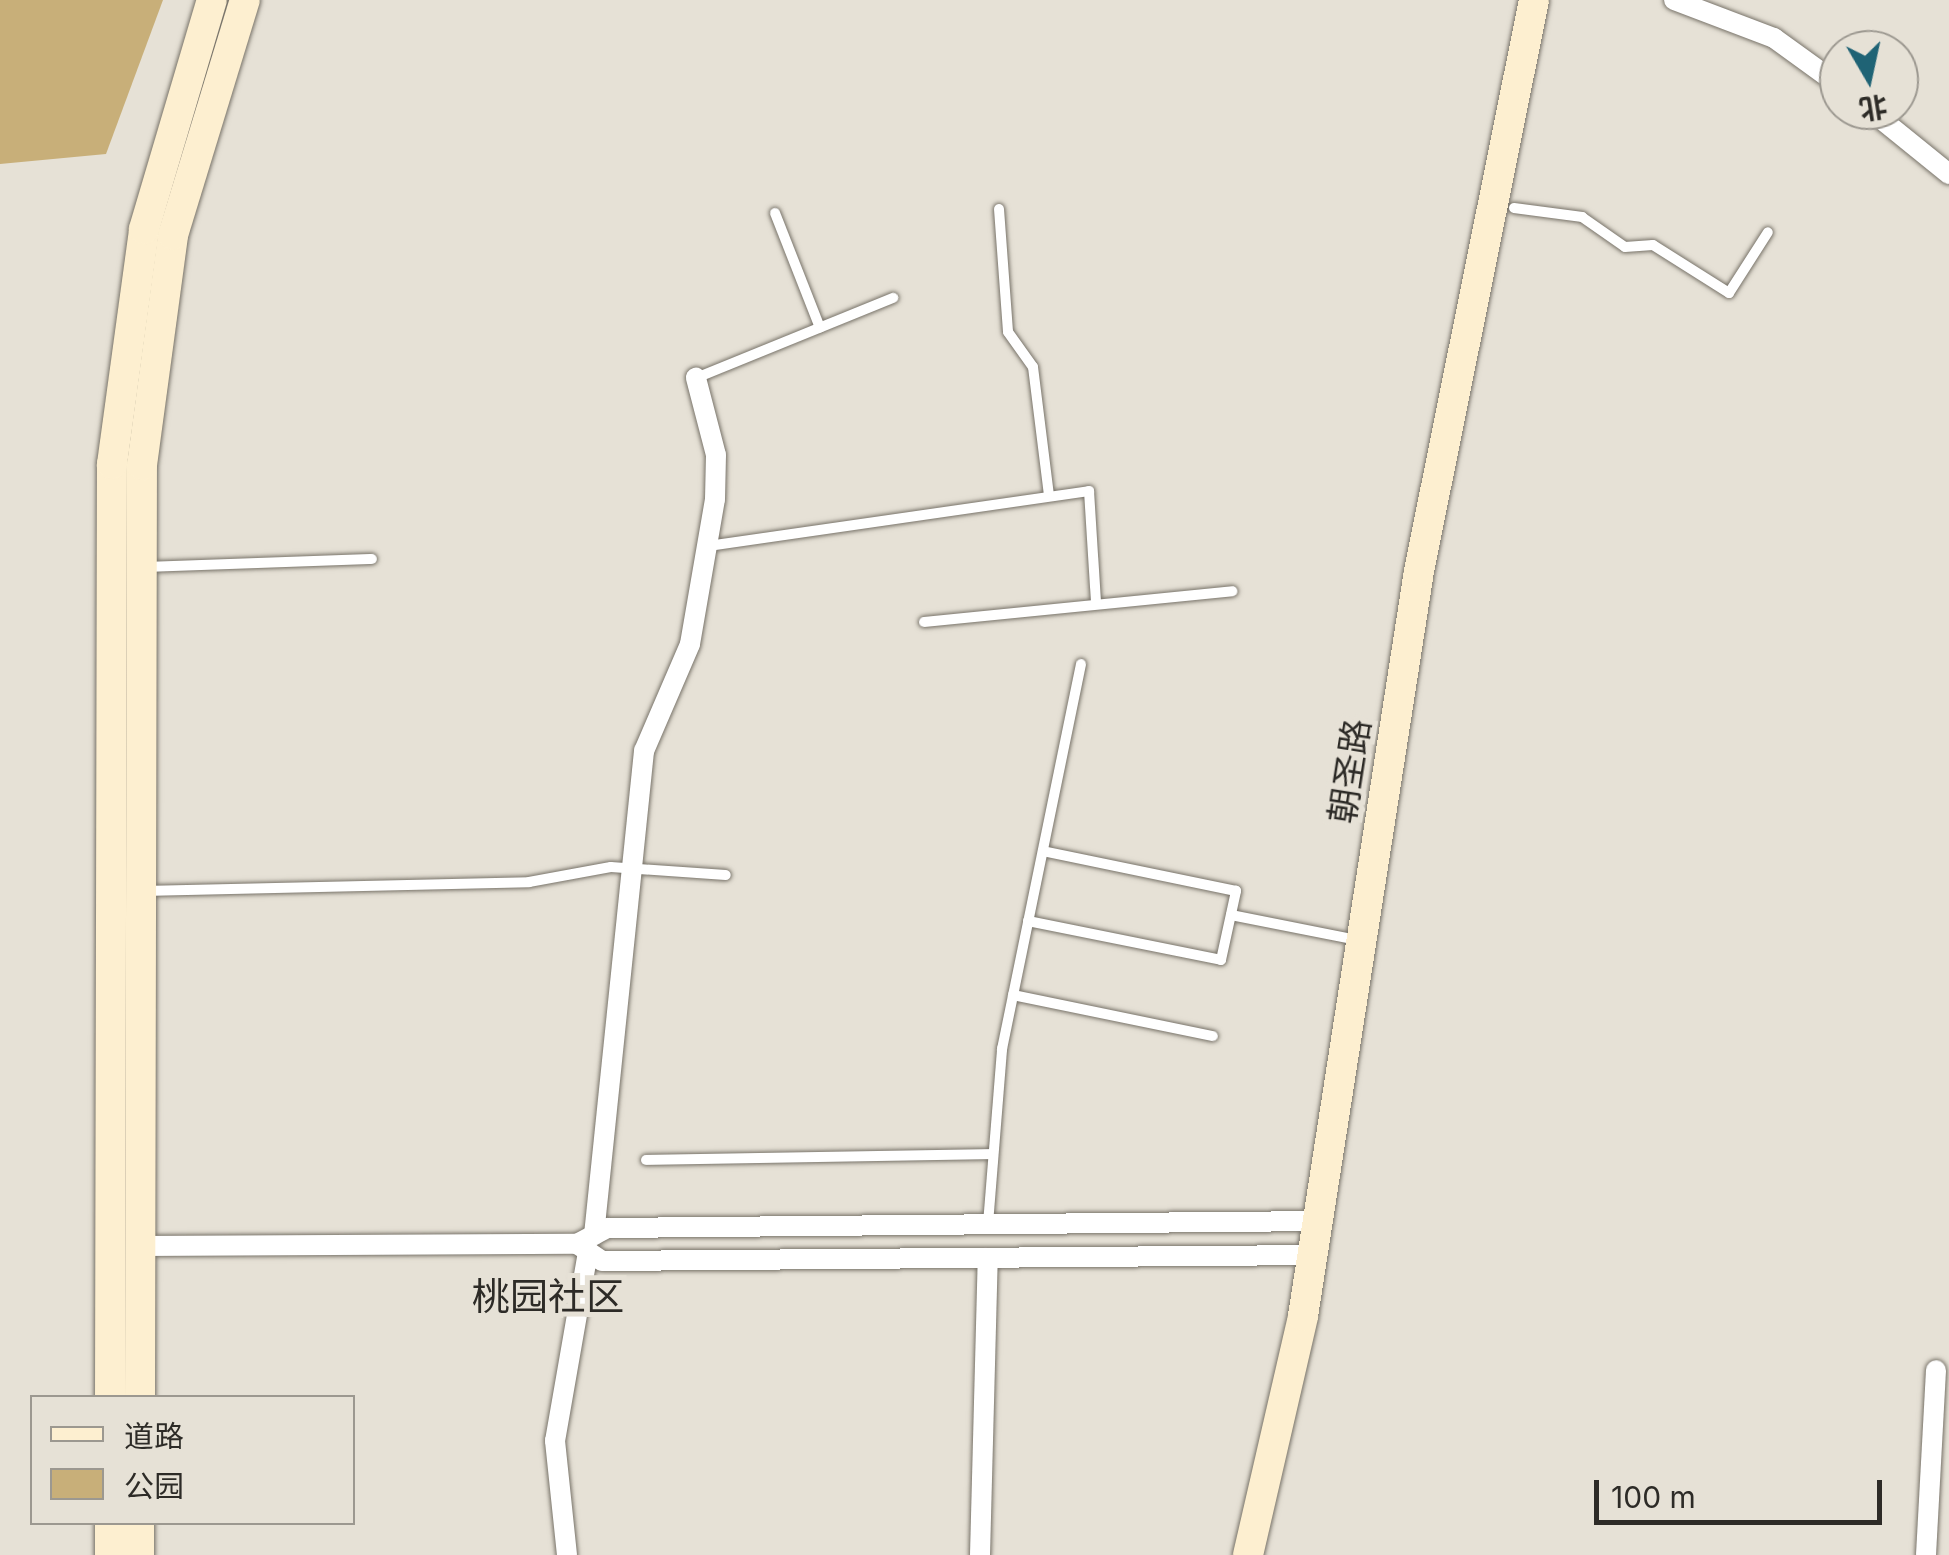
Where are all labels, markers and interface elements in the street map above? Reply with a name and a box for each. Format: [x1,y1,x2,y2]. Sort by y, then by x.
north arrow [1819,30,1919,130]
text: 北 [1857,89,1890,127]
street label: 朝圣路 [1320,716,1378,826]
district label: 桃园社区 [472,1274,624,1320]
legend [30,1395,355,1525]
text: 道路 [124,1418,184,1454]
scale bar [1599,1460,1886,1522]
text: 公园 [124,1468,184,1504]
text: 100 m [1611,1479,1696,1515]

